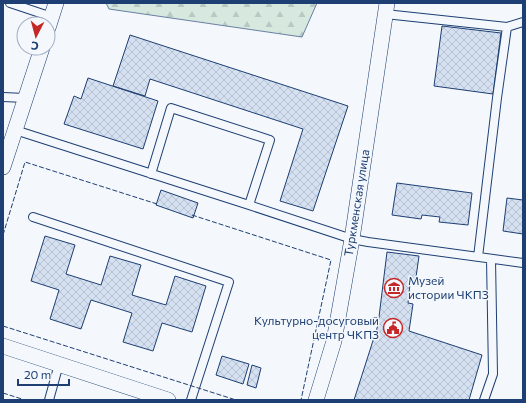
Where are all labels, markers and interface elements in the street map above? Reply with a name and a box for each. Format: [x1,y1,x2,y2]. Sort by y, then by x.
north arrow [16,16,56,56]
text: С [30,40,39,53]
street label: Туркменская улица [341,148,371,257]
place label: Музей истории ЧКПЗ [408,273,489,301]
museum icon: Музей истории ЧКПЗ [383,277,405,299]
place label: Культурно-досуговый центр ЧКПЗ [254,313,379,341]
public building icon: Культурно-досуговый центр ЧКПЗ [382,317,404,339]
scale bar [18,361,69,387]
text: 20 m [24,367,51,381]

